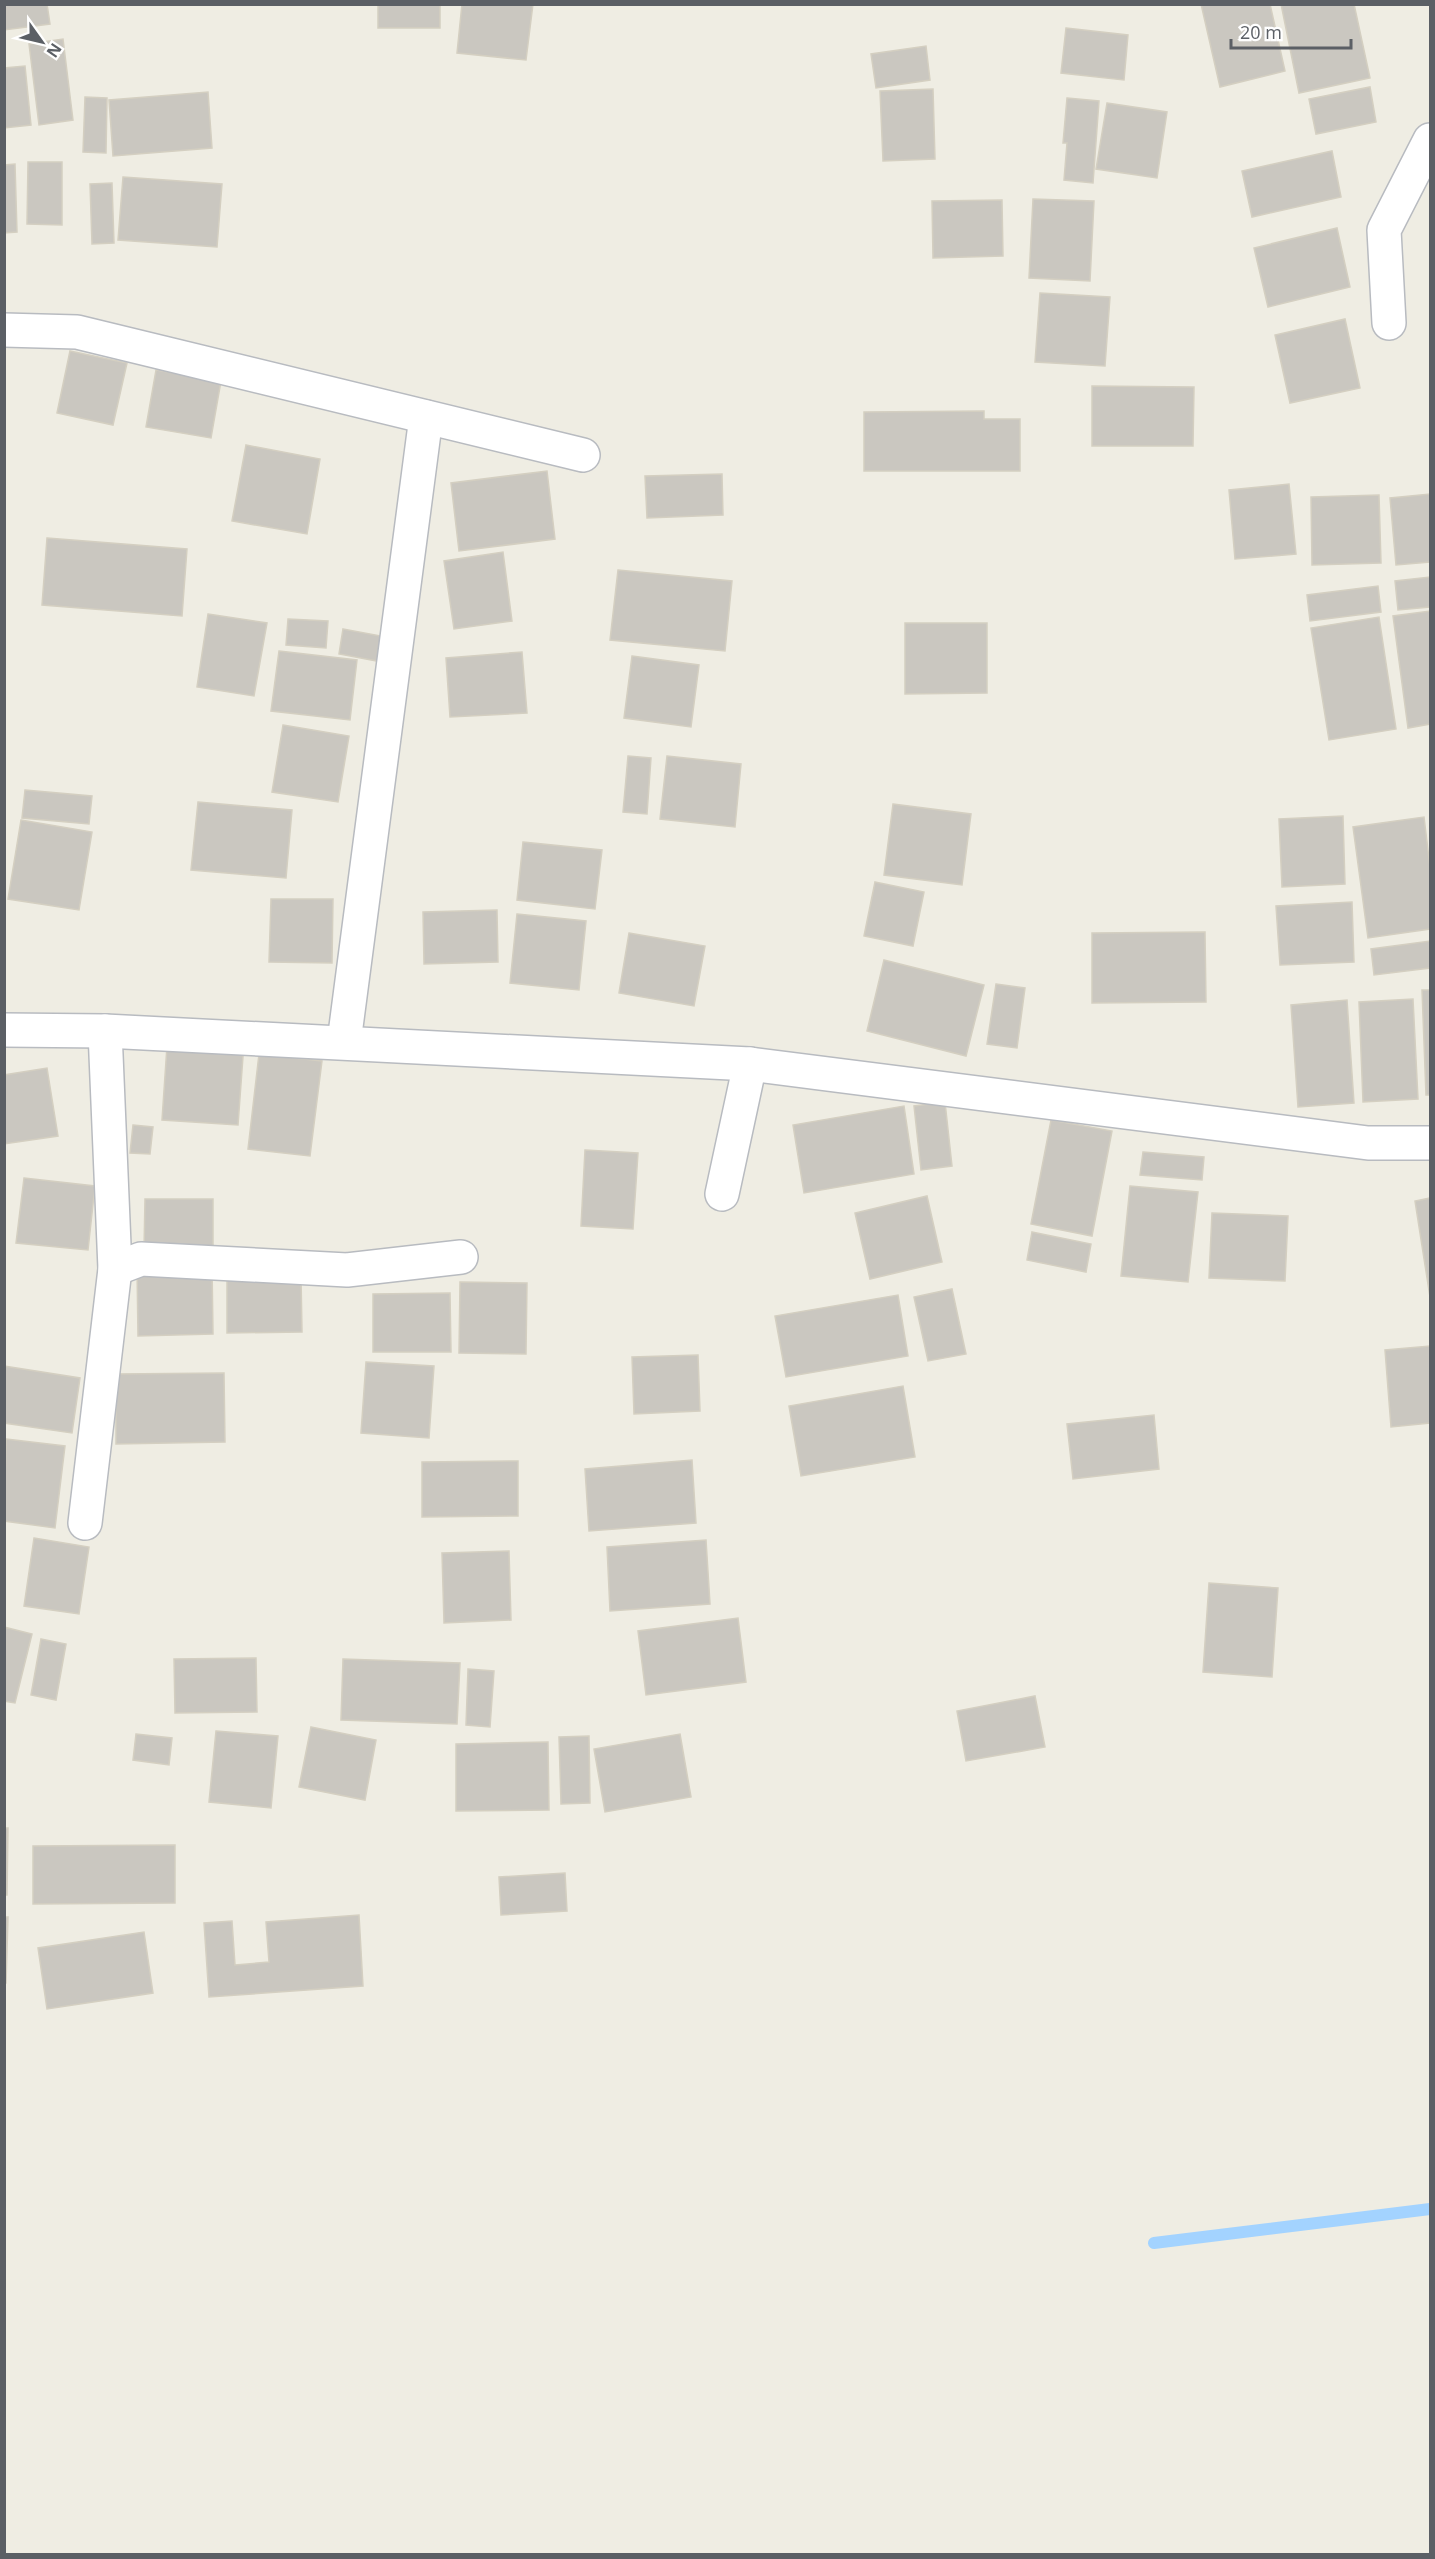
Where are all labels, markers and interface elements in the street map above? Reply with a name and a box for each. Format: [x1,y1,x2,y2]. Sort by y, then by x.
north arrow [12,12,72,72]
scale bar [1231,12,1351,50]
text: 20 m [1240,20,1282,44]
text: N [42,39,67,62]

